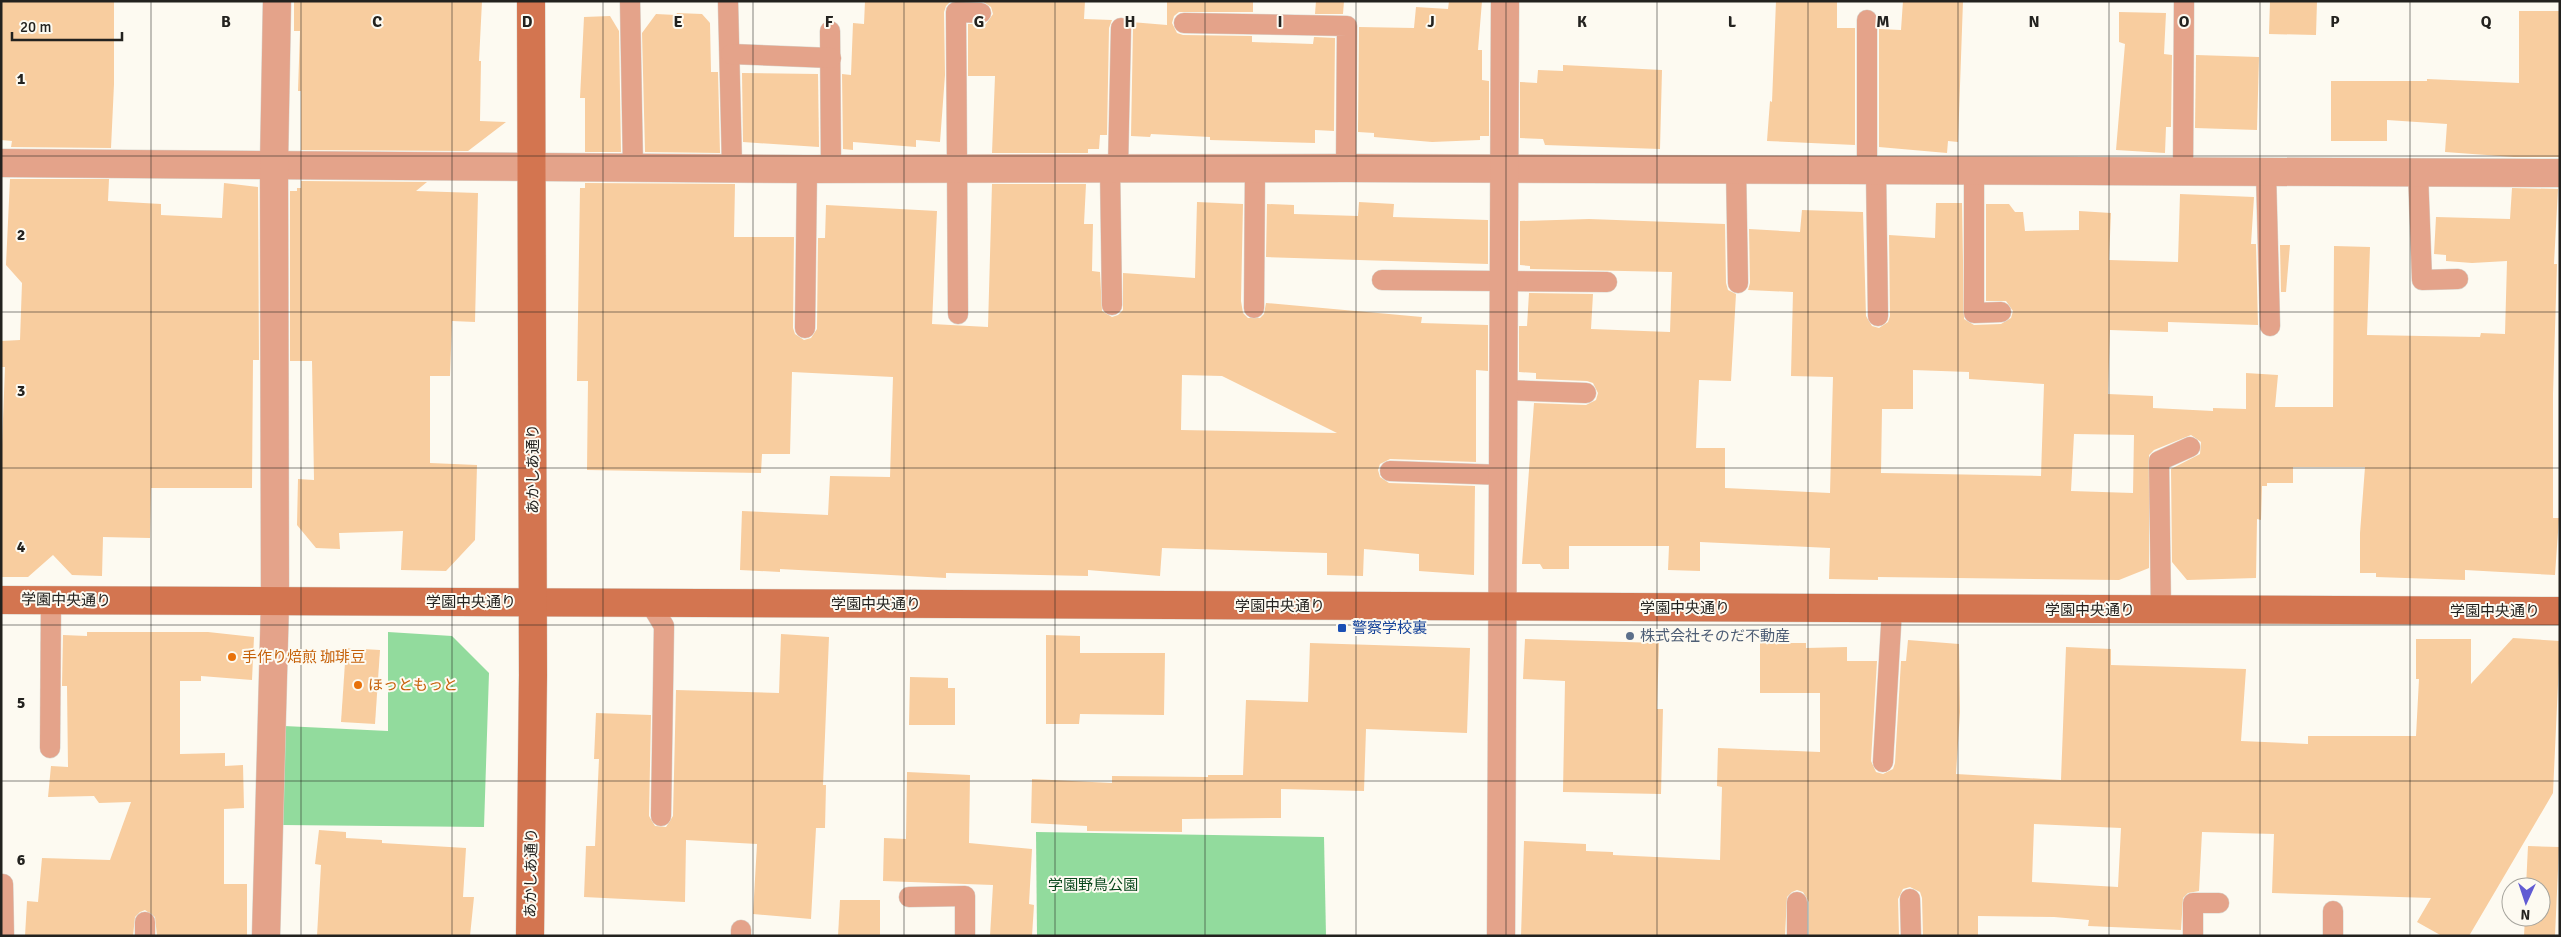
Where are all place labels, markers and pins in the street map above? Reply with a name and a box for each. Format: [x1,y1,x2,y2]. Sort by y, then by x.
place label: 警察学校裏 [1352,619,1427,637]
marker: 警察学校裏 [1336,622,1348,634]
place label: 株式会社そのだ不動産 [1640,627,1790,645]
marker: 株式会社そのだ不動産 [1624,630,1636,642]
place label: 手作り焙煎 珈琲豆 [242,648,365,666]
marker: 手作り焙煎 珈琲豆 [226,651,238,663]
place label: ほっともっと [368,676,458,694]
marker: ほっともっと [352,679,364,691]

